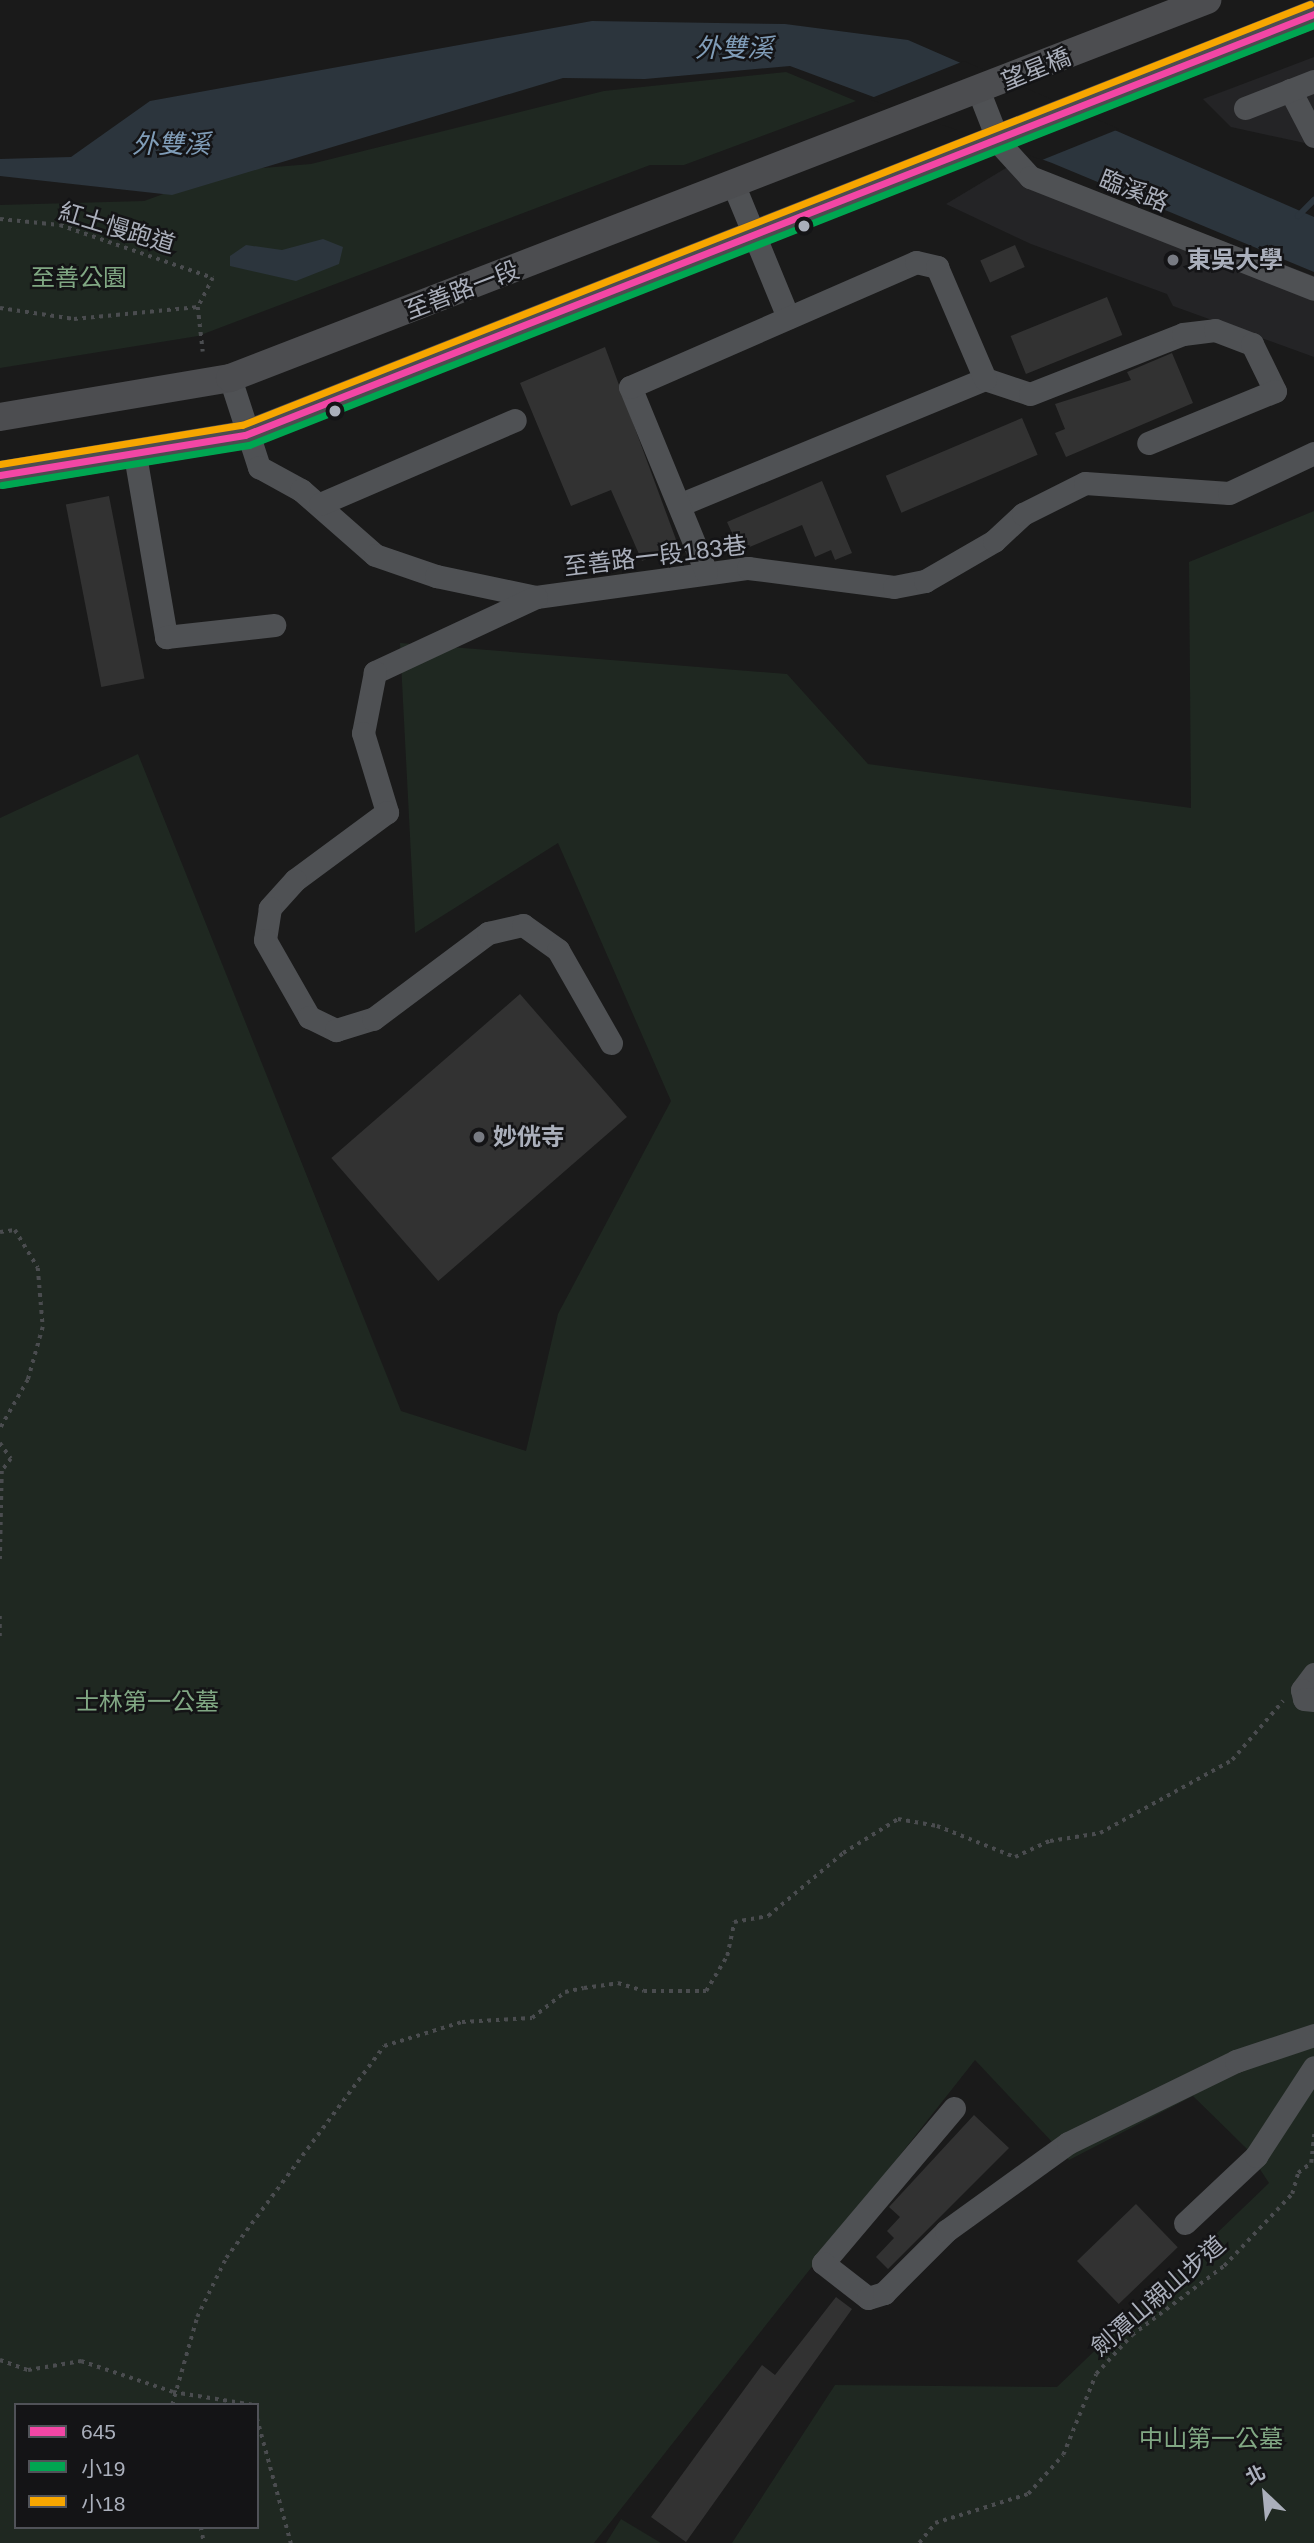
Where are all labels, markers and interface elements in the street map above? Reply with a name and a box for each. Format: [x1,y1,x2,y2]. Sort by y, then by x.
water label: 外雙溪 [695,33,773,65]
street label: 望星橋 [997,42,1075,96]
water label: 外雙溪 [132,129,210,161]
street label: 臨溪路 [1095,164,1173,218]
street label: 紅土慢跑道 [55,197,179,259]
unlabelled marker [797,219,811,233]
place label: 東吳大學 [1187,246,1283,274]
marker: 東吳大學 [1165,252,1181,268]
street label: 至善路一段 [401,255,523,325]
park label: 至善公園 [31,264,127,292]
unlabelled marker [328,404,342,418]
street label: 至善路一段183巷 [562,530,748,582]
place label: 妙侊寺 [493,1123,565,1151]
marker: 妙侊寺 [471,1129,487,1145]
park label: 士林第一公墓 [75,1688,219,1716]
street label: 劍潭山親山步道 [1085,2230,1231,2362]
legend [14,2403,259,2529]
text: 645 [81,2420,116,2443]
park label: 中山第一公墓 [1139,2425,1283,2453]
text: 小19 [81,2457,125,2480]
north arrow [1230,2459,1300,2529]
text: 北 [1242,2461,1269,2488]
text: 小18 [81,2492,125,2515]

